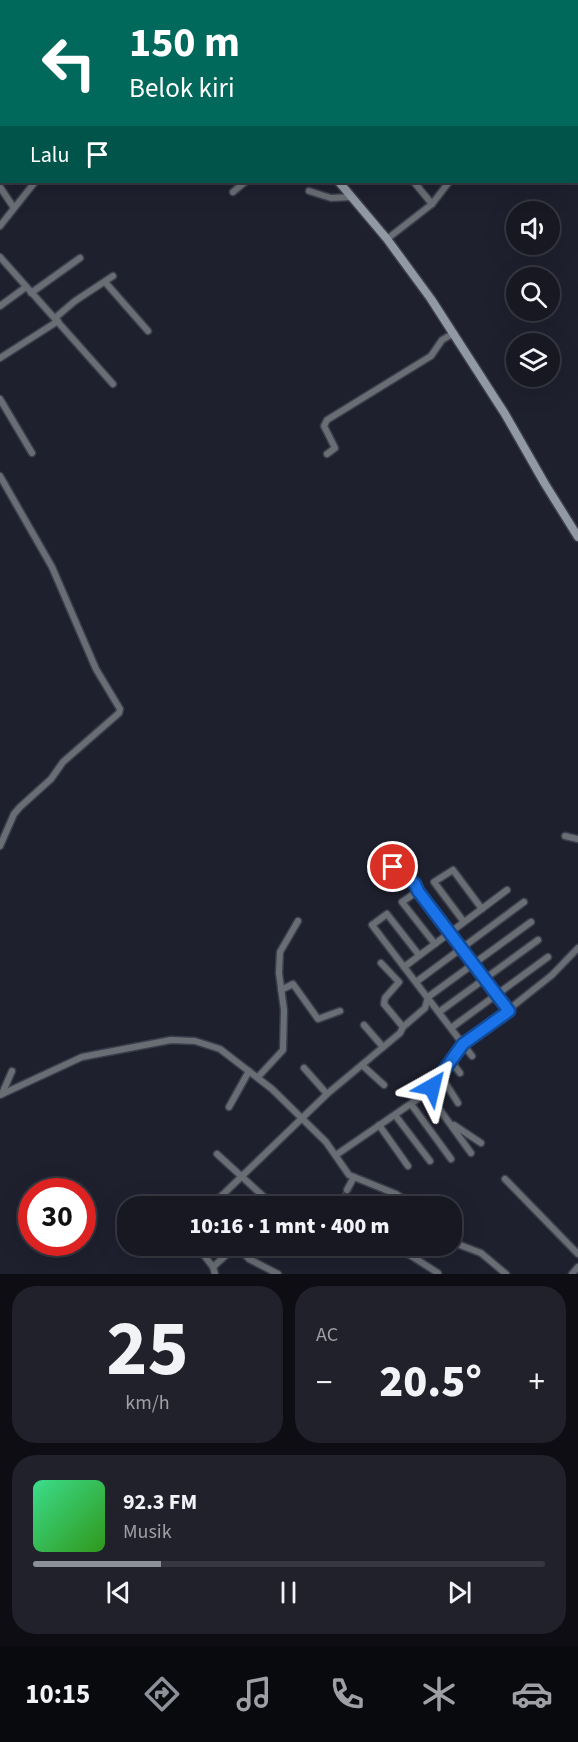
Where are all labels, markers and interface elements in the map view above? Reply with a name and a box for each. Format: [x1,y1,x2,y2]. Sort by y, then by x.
text: 150 m [129,13,240,73]
icon: left [30,24,108,102]
text: Belok kiri [129,69,235,108]
icon: arrive [81,138,114,171]
text: Lalu [30,139,69,171]
map controls [506,201,560,387]
button: sound [506,201,560,255]
button: search [506,267,560,321]
button: layers [506,333,560,387]
pin [367,841,418,892]
icon: arrive [376,850,409,883]
position arrow [400,1055,464,1119]
speed limit sign: 30 [18,1178,96,1256]
text: 10:16 · 1 mnt · 400 m [189,1210,390,1242]
text: 25 [106,1294,189,1405]
text: AC [316,1321,338,1349]
text: 20.5° [379,1350,482,1414]
text: − [316,1359,332,1406]
text: + [529,1359,545,1406]
text: km/h [125,1389,170,1417]
text: 92.3 FM [123,1486,197,1518]
text: Musik [123,1518,172,1546]
icon: previous [102,1576,135,1609]
icon: pause [272,1576,305,1609]
icon: next [443,1576,476,1609]
icon: directions [141,1673,183,1715]
icon: music [233,1673,275,1715]
icon: phone [326,1673,368,1715]
icon: climate [418,1673,460,1715]
icon: car [511,1673,553,1715]
text: 10:15 [25,1675,90,1714]

